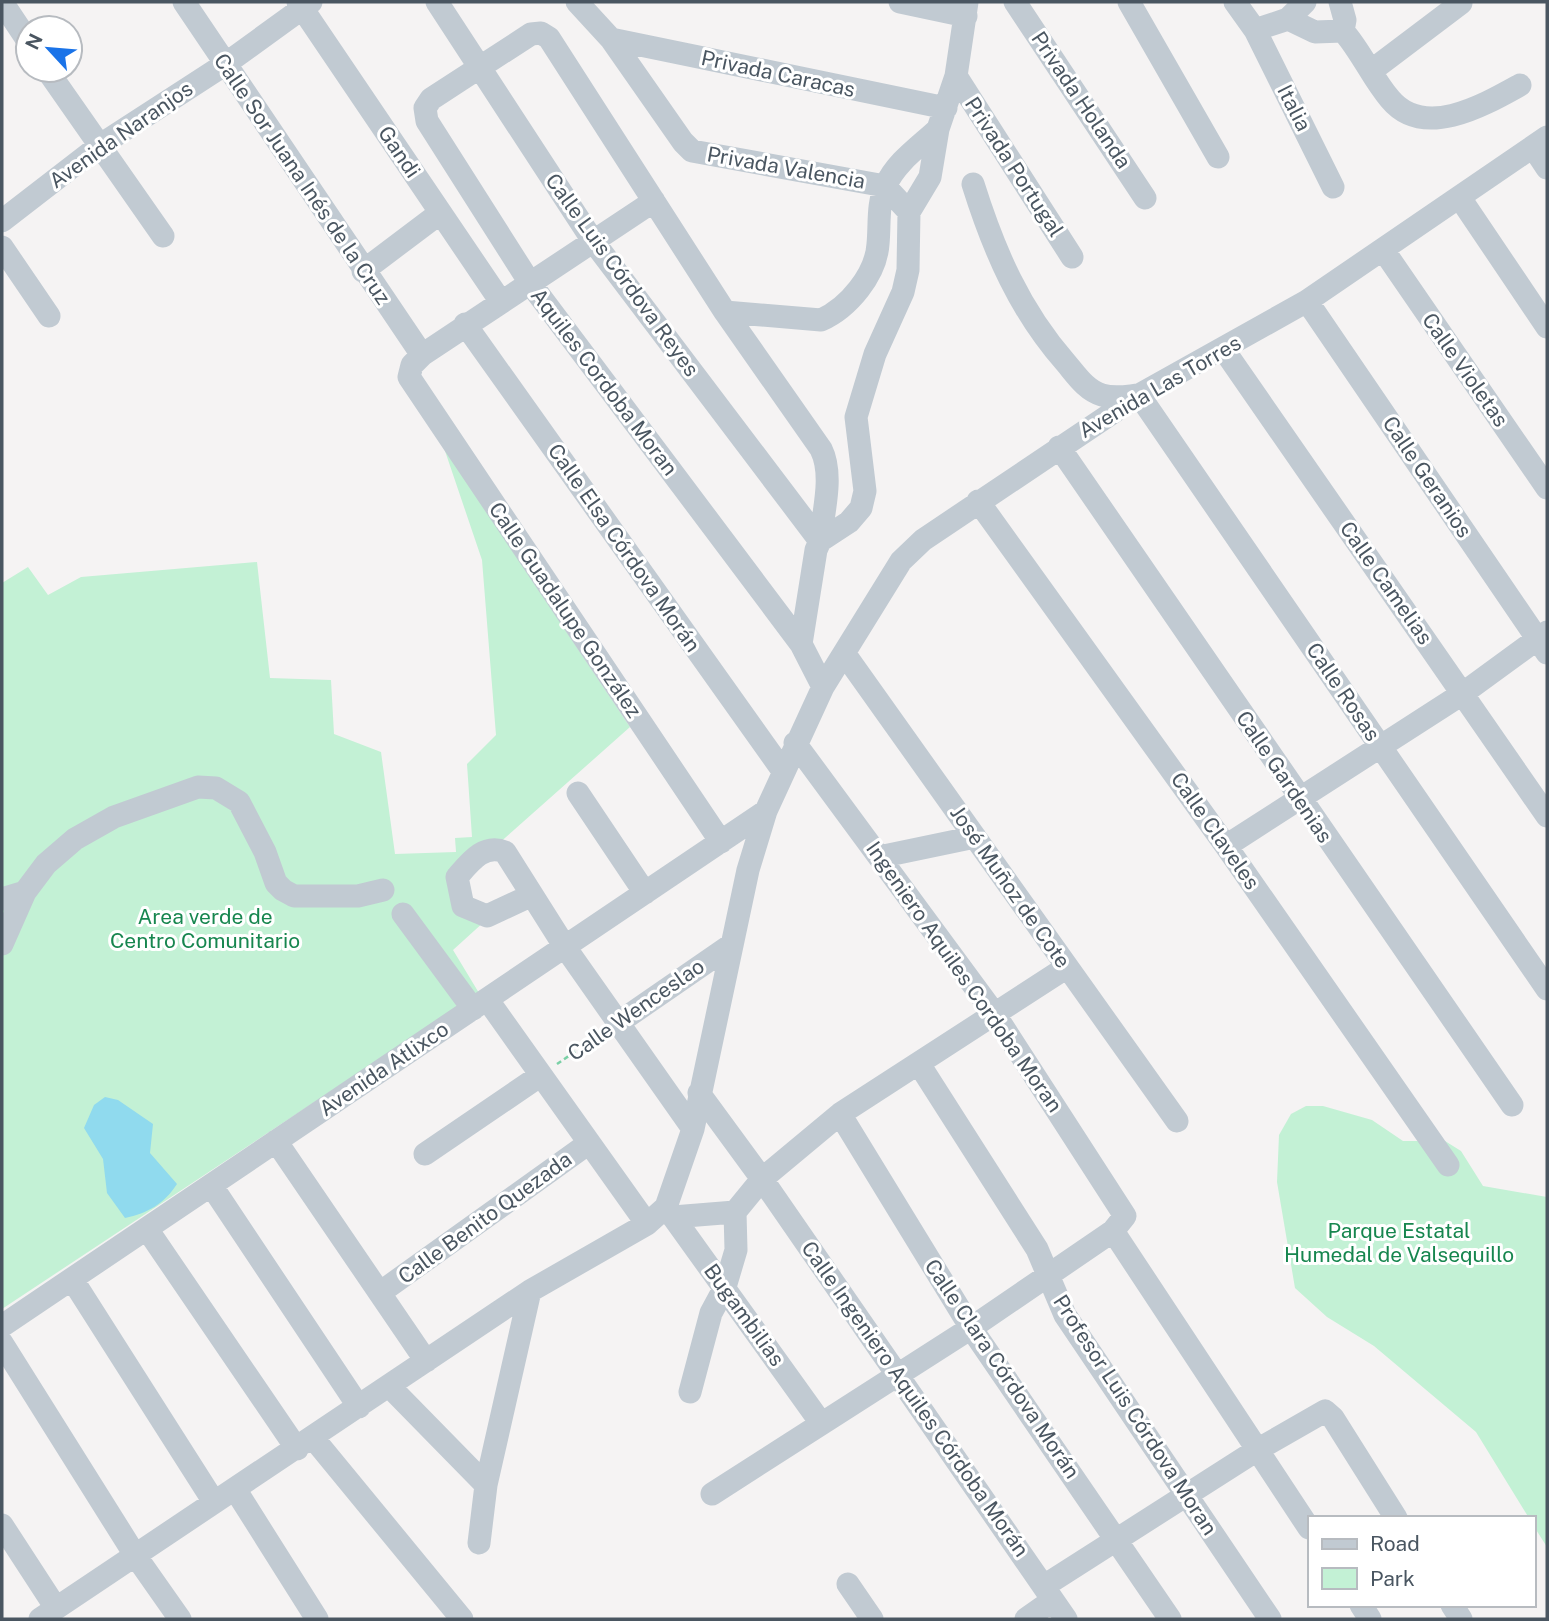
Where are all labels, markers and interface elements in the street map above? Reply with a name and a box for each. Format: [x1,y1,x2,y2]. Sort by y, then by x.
north arrow [14,14,84,84]
street label: Privada Holanda [1026,26,1136,173]
text: N [21,30,47,53]
street label: Privada Caracas [699,45,857,102]
street label: Calle Sor Juana Inés de la Cruz [209,49,396,309]
street label: Avenida Naranjos [44,76,197,193]
street label: Italia [1272,80,1317,135]
street label: Privada Portugal [960,92,1069,241]
street label: Gandi [373,121,426,182]
street label: Privada Valencia [705,141,867,194]
street label: Calle Luis Córdova Reyes [540,168,704,381]
street label: Aquiles Cordoba Moran [526,283,683,480]
street label: Calle Violetas [1417,308,1514,431]
street label: Avenida Las Torres [1074,330,1245,443]
street label: Calle Geranios [1378,411,1477,542]
street label: Calle Elsa Córdova Morán [543,439,706,657]
street label: Calle Guadalupe González [484,497,647,722]
street label: Calle Camelias [1335,516,1438,649]
street label: Calle Rosas [1301,638,1385,746]
street label: Calle Gardenias [1231,706,1338,847]
street label: Calle Claveles [1166,767,1265,894]
street label: José Muñoz de Cote [945,801,1076,973]
street label: Ingeniero Aquiles Cordoba Moran [861,837,1068,1117]
park label: Area verde de Centro Comunitario [110,904,300,953]
street label: Calle Wenceslao [563,953,709,1066]
street label: Avenida Atlixco [314,1016,453,1121]
street label: Calle Benito Quezada [393,1146,576,1289]
park label: Parque Estatal Humedal de Valsequillo [1284,1218,1514,1267]
street label: Calle Ingeniero Aquiles Córdoba Morán [796,1236,1034,1561]
street label: Calle Clara Córdova Morán [920,1254,1085,1483]
street label: Bugambilias [699,1259,790,1371]
street label: Profesor Luis Córdova Moran [1048,1290,1223,1540]
legend [1308,1516,1535,1607]
text: Road [1370,1531,1420,1556]
text: Park [1370,1566,1415,1591]

